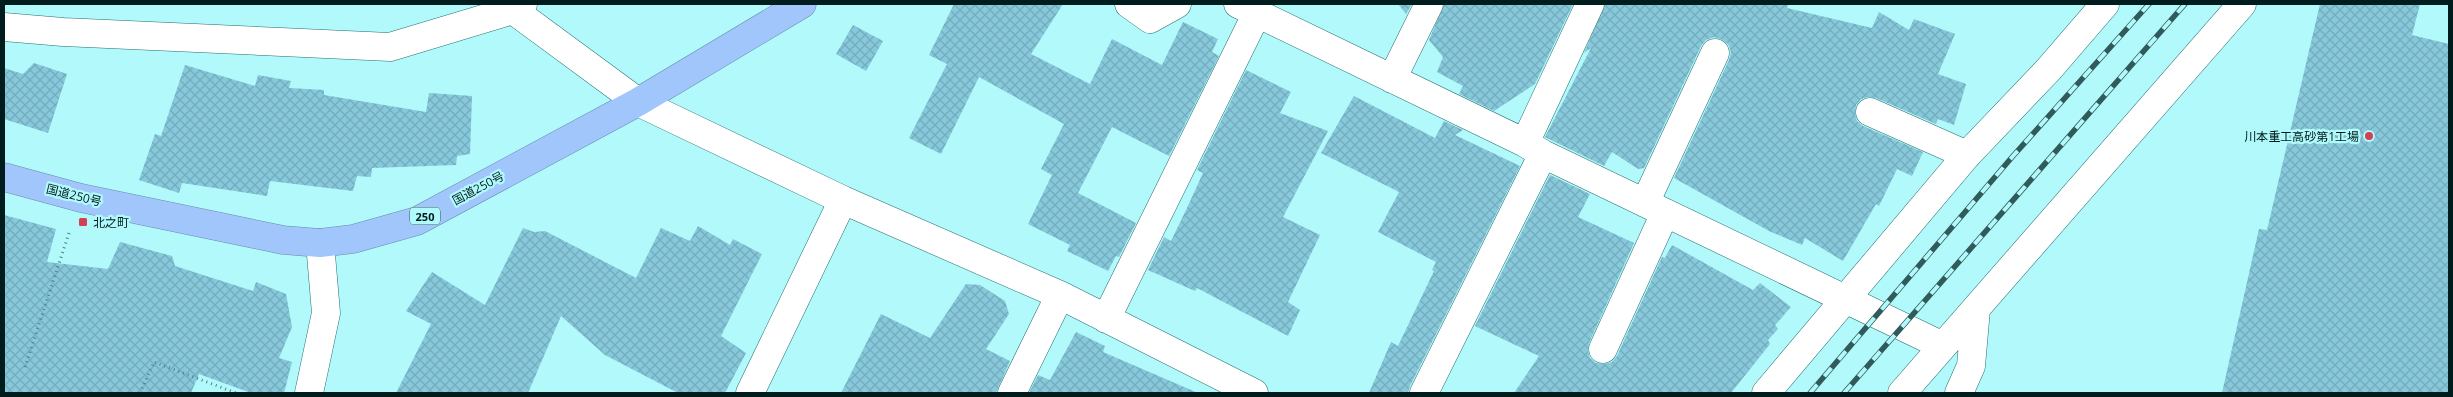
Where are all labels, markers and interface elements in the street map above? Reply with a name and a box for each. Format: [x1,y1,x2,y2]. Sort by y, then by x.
place label: 川本重工高砂第1工場 [2244,128,2359,145]
marker: 川本重工高砂第1工場 [2363,130,2375,142]
street label: 国道250号 [449,167,507,209]
street label: 国道250号 [44,180,104,210]
road number: 250 [410,208,440,225]
place label: 北之町 [93,214,129,231]
marker: 北之町 [77,216,89,228]

